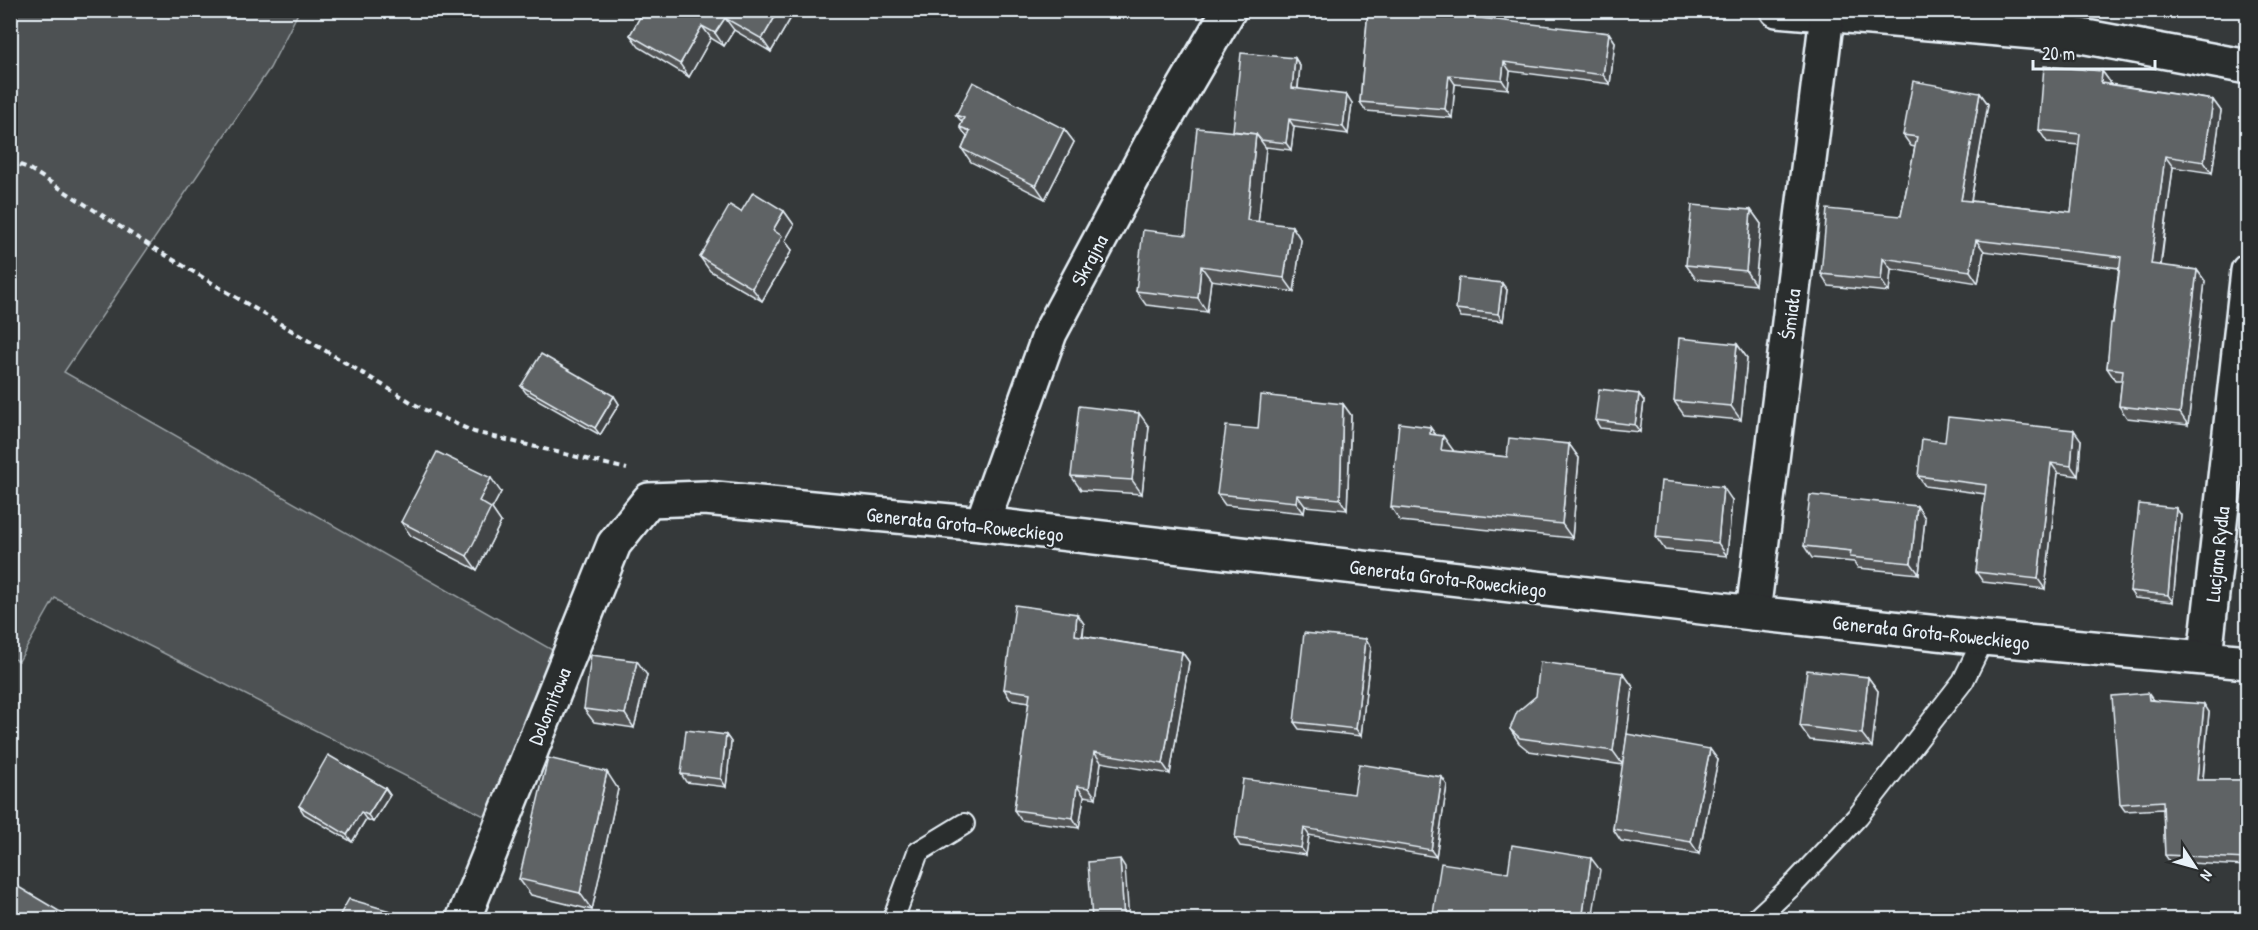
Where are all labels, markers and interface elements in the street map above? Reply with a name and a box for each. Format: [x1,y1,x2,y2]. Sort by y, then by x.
scale bar [2033,33,2154,71]
text: 20 m [2042,41,2075,66]
street label: Skrajna [1064,229,1114,290]
street label: Śmiała [1774,287,1806,341]
street label: Generała Grota-Roweckiego [865,500,1065,548]
street label: Lucjana Rydla [2199,505,2235,603]
street label: Generała Grota-Roweckiego [1348,553,1548,603]
street label: Generała Grota-Roweckiego [1831,608,2031,656]
street label: Dolomitowa [521,663,577,749]
north arrow [2165,837,2225,897]
text: N [2195,866,2219,886]

